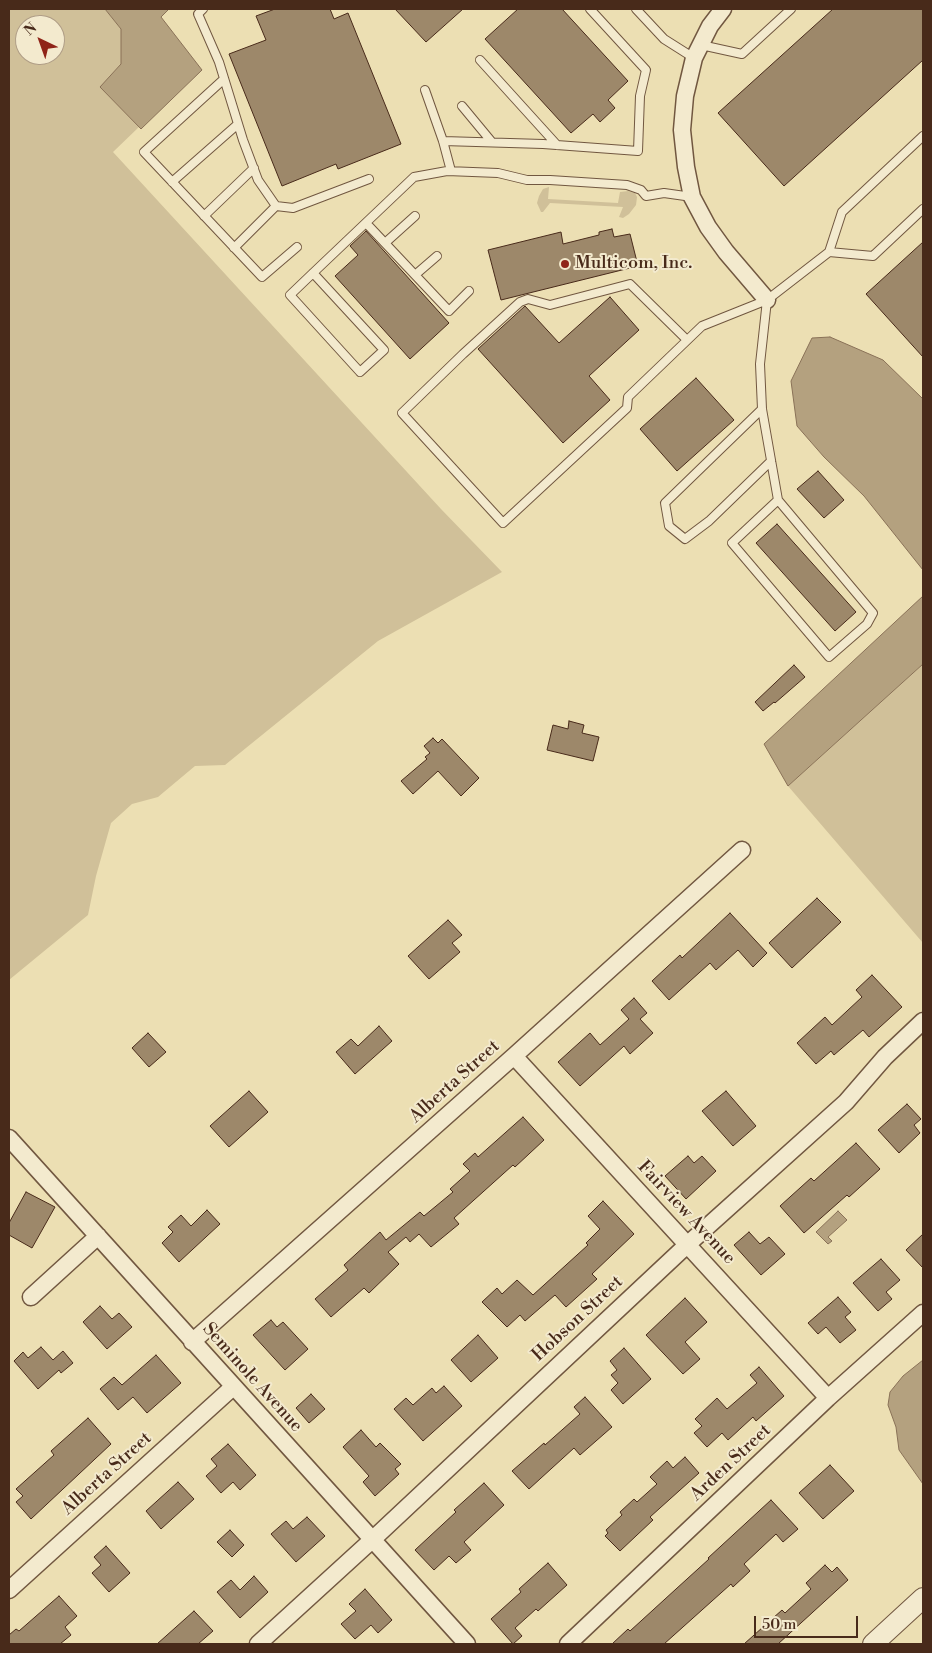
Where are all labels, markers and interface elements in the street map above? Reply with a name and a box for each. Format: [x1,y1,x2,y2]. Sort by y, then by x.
north arrow [15,15,65,65]
text: N [20,19,41,40]
place label: Multicom, Inc. [575,253,692,275]
marker: Multicom, Inc. [559,258,571,270]
street label: Alberta Street [406,1036,504,1128]
street label: Fairview Avenue [633,1157,739,1269]
street label: Hobson Street [528,1272,628,1366]
street label: Seminole Avenue [197,1319,307,1437]
street label: Arden Street [686,1420,776,1506]
street label: Alberta Street [58,1428,156,1520]
scale bar [757,1606,861,1638]
text: 50 m [762,1615,796,1634]

